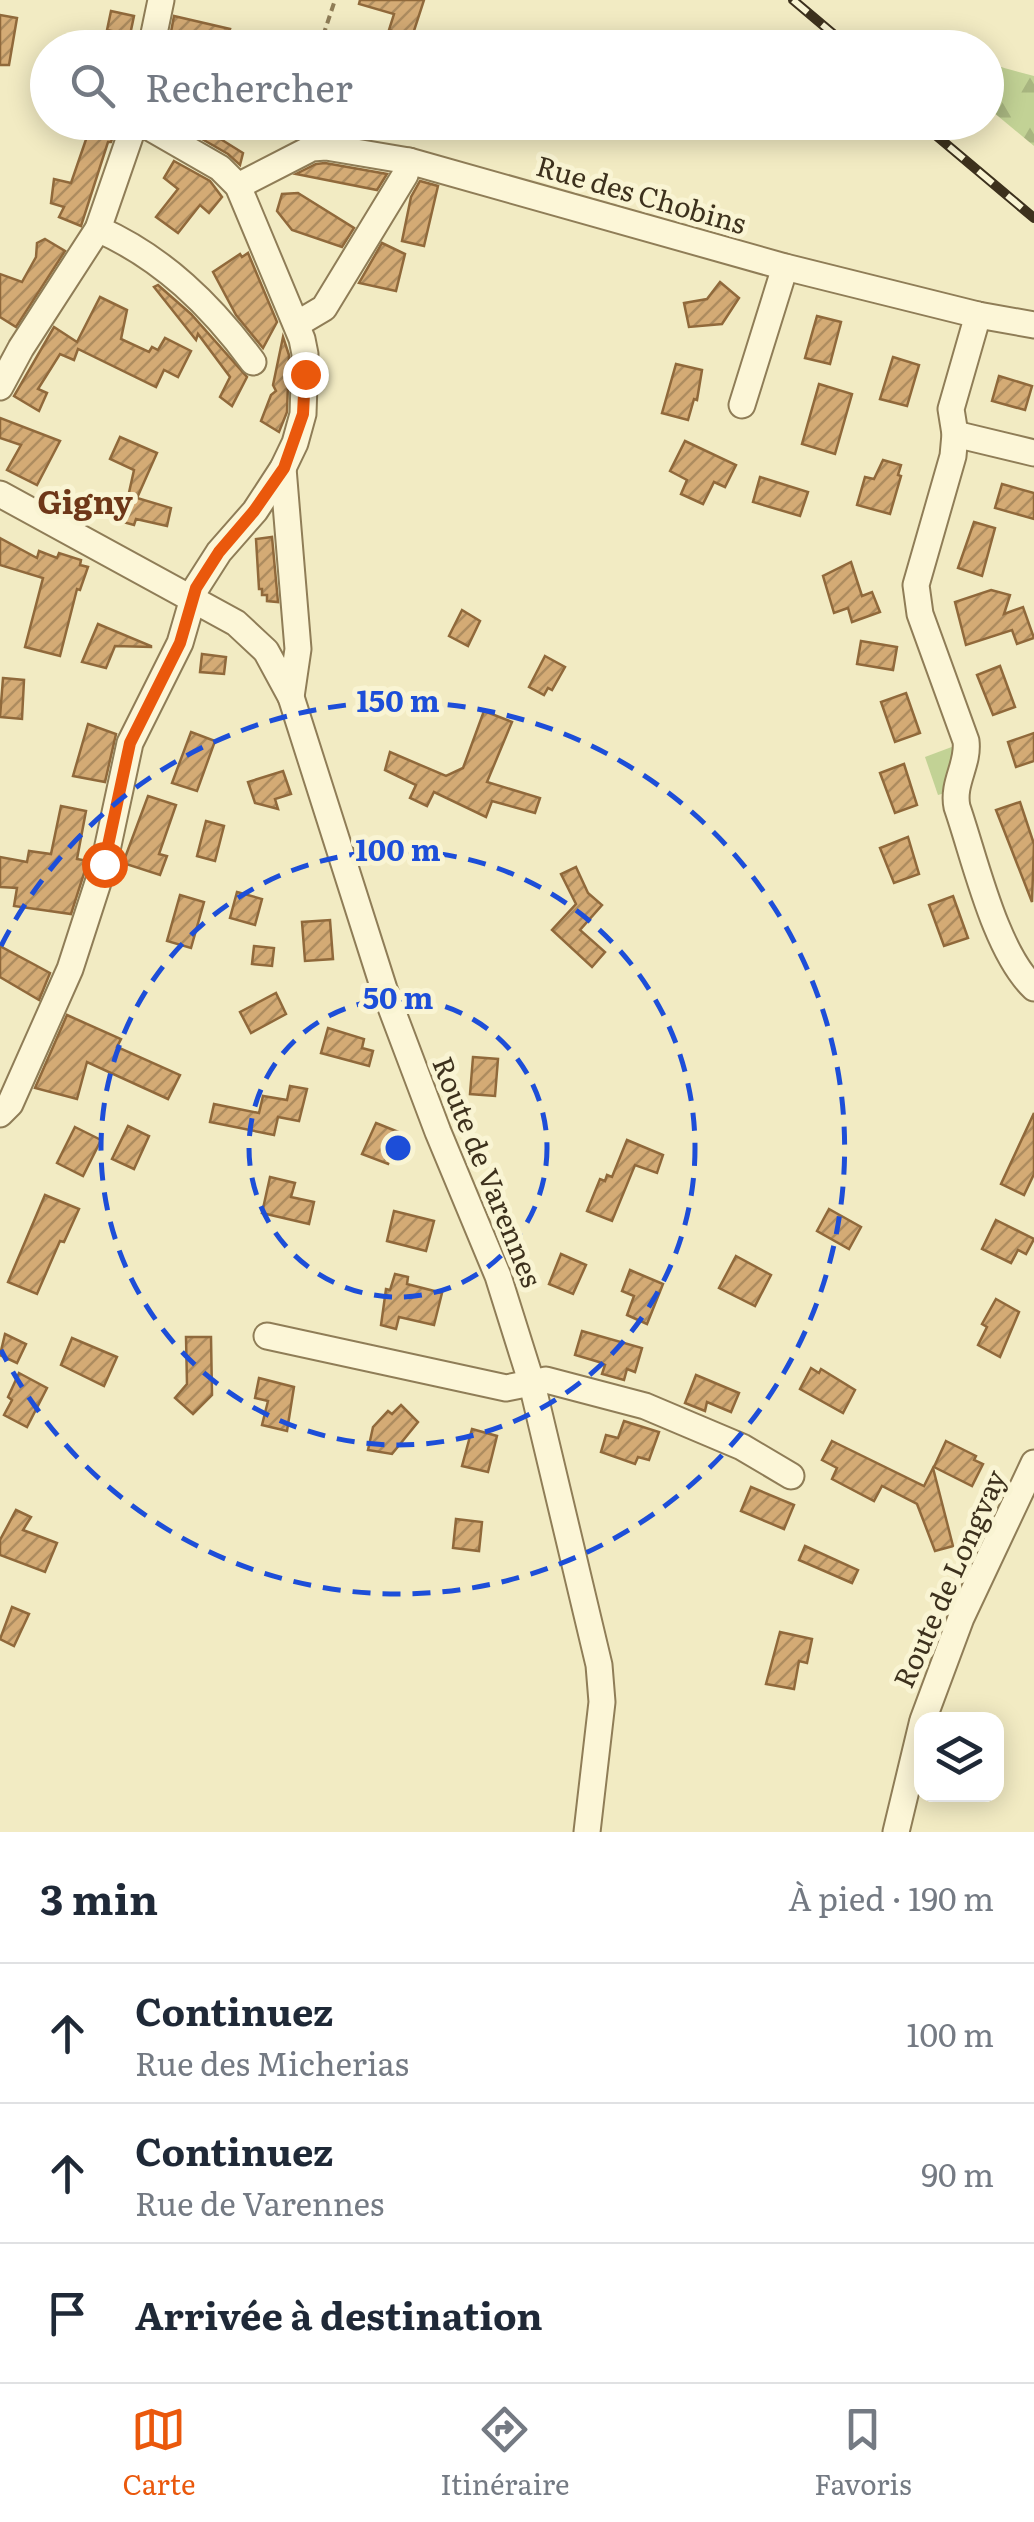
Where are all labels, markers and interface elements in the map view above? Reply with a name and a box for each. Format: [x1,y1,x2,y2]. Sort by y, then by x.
search box [30,30,1004,140]
text: Rechercher [145,57,353,114]
icon: search [65,58,120,113]
street label: Rue des Chobins [532,143,751,243]
route end [283,352,329,398]
district label: Gigny [37,476,133,524]
text: 150 m [356,677,440,721]
text: 100 m [355,826,441,870]
route start [82,842,128,888]
text: 50 m [363,974,433,1018]
street label: Route de Varennes [423,1050,554,1293]
centre of rings [380,1130,416,1166]
street label: Route de Longvay [881,1462,1015,1694]
map controls [914,1712,1004,1802]
button: layers [914,1712,1004,1802]
text: 3 min [40,1866,158,1928]
text: À pied · 190 m [788,1873,994,1921]
text: Continuez [135,1981,333,2038]
icon: ahead [40,2006,95,2061]
text: 100 m [907,2009,994,2057]
text: Rue des Micherias [135,2038,409,2086]
text: Continuez [135,2121,333,2178]
icon: ahead [40,2146,95,2201]
text: 90 m [921,2149,994,2197]
text: Rue de Varennes [135,2178,384,2226]
text: Arrivée à destination [135,2285,543,2342]
icon: arrive [40,2286,95,2341]
tab: Carte [122,2402,195,2504]
tab: Itinéraire [440,2402,570,2504]
tab: Favoris [814,2402,912,2504]

